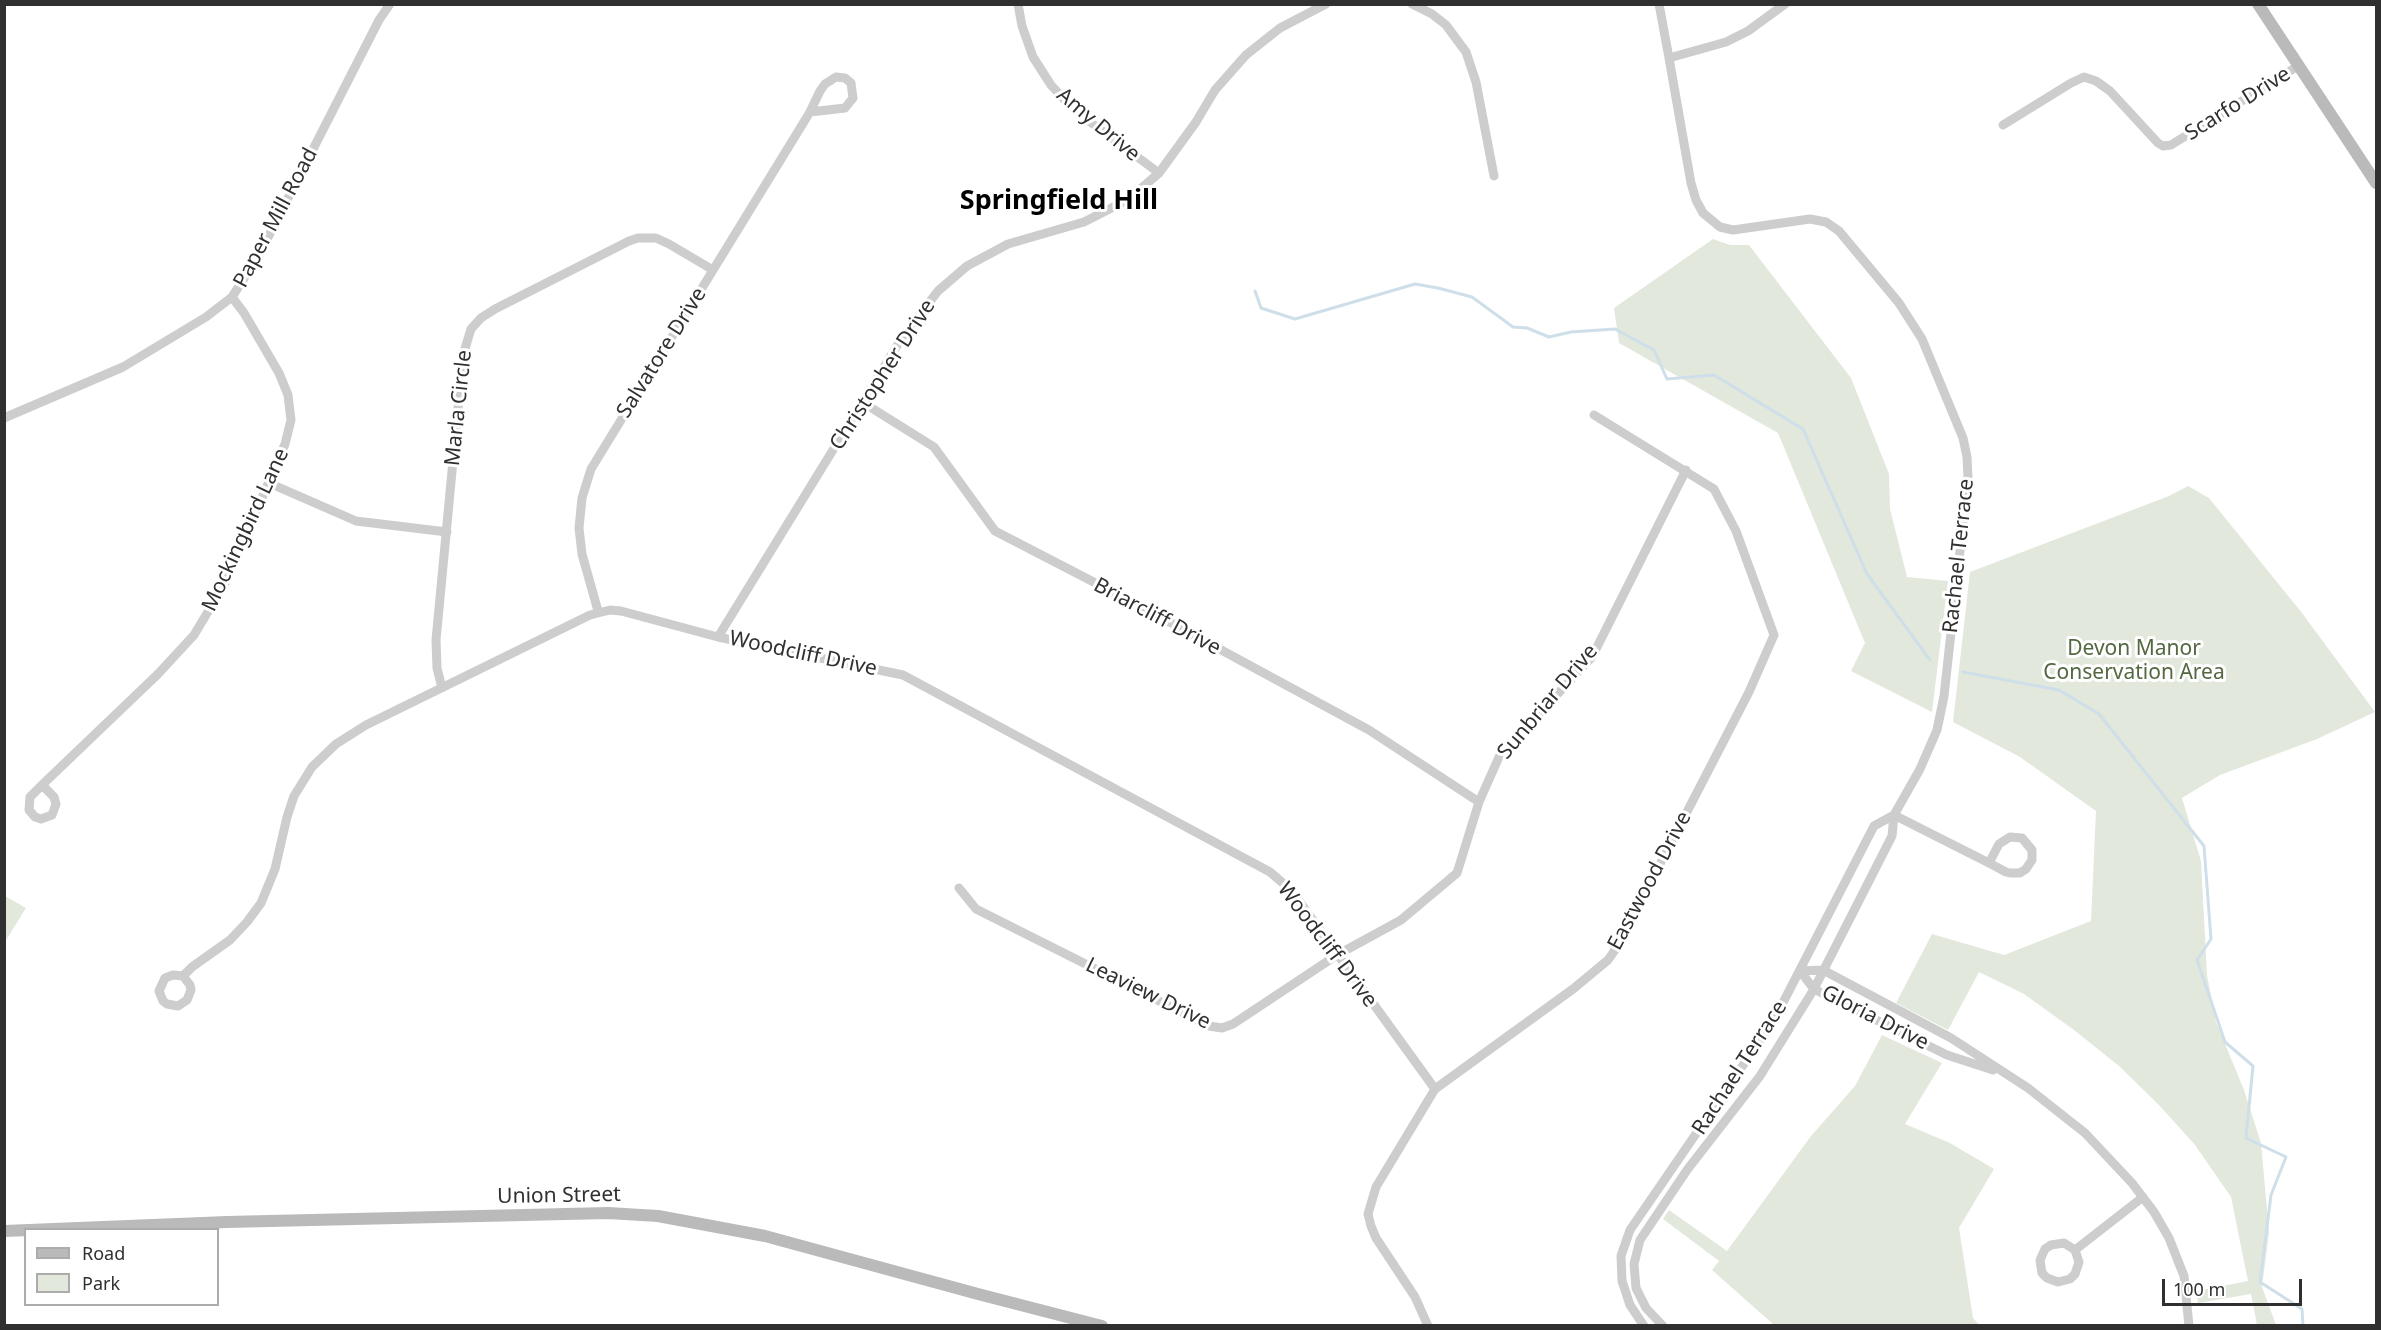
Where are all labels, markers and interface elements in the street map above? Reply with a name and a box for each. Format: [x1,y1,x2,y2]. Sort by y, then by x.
street label: Scarfo Drive [2181,62,2295,146]
street label: Amy Drive [1051,83,1145,167]
street label: Paper Mill Road [229,144,323,292]
district label: Springfield Hill [960,185,1158,217]
street label: Salvatore Drive [612,283,712,423]
street label: Christopher Drive [825,295,941,455]
street label: Marla Circle [440,349,478,467]
street label: Mockingbird Lane [197,445,295,615]
street label: Rachael Terrace [1938,478,1980,634]
street label: Briarcliff Drive [1089,573,1225,661]
street label: Woodcliff Drive [727,626,879,682]
park label: Devon Manor Conservation Area [2043,636,2225,686]
street label: Sunbriar Drive [1493,639,1603,765]
street label: Eastwood Drive [1603,807,1697,955]
street label: Woodcliff Drive [1272,877,1382,1013]
street label: Leaview Drive [1081,953,1215,1035]
street label: Gloria Drive [1817,980,1933,1056]
street label: Rachael Terrace [1687,996,1793,1140]
street label: Union Street [497,1182,621,1210]
legend [24,1228,219,1306]
text: Road [82,1241,125,1265]
scale bar [2165,1267,2304,1305]
text: Park [82,1271,120,1295]
text: 100 m [2173,1277,2225,1301]

